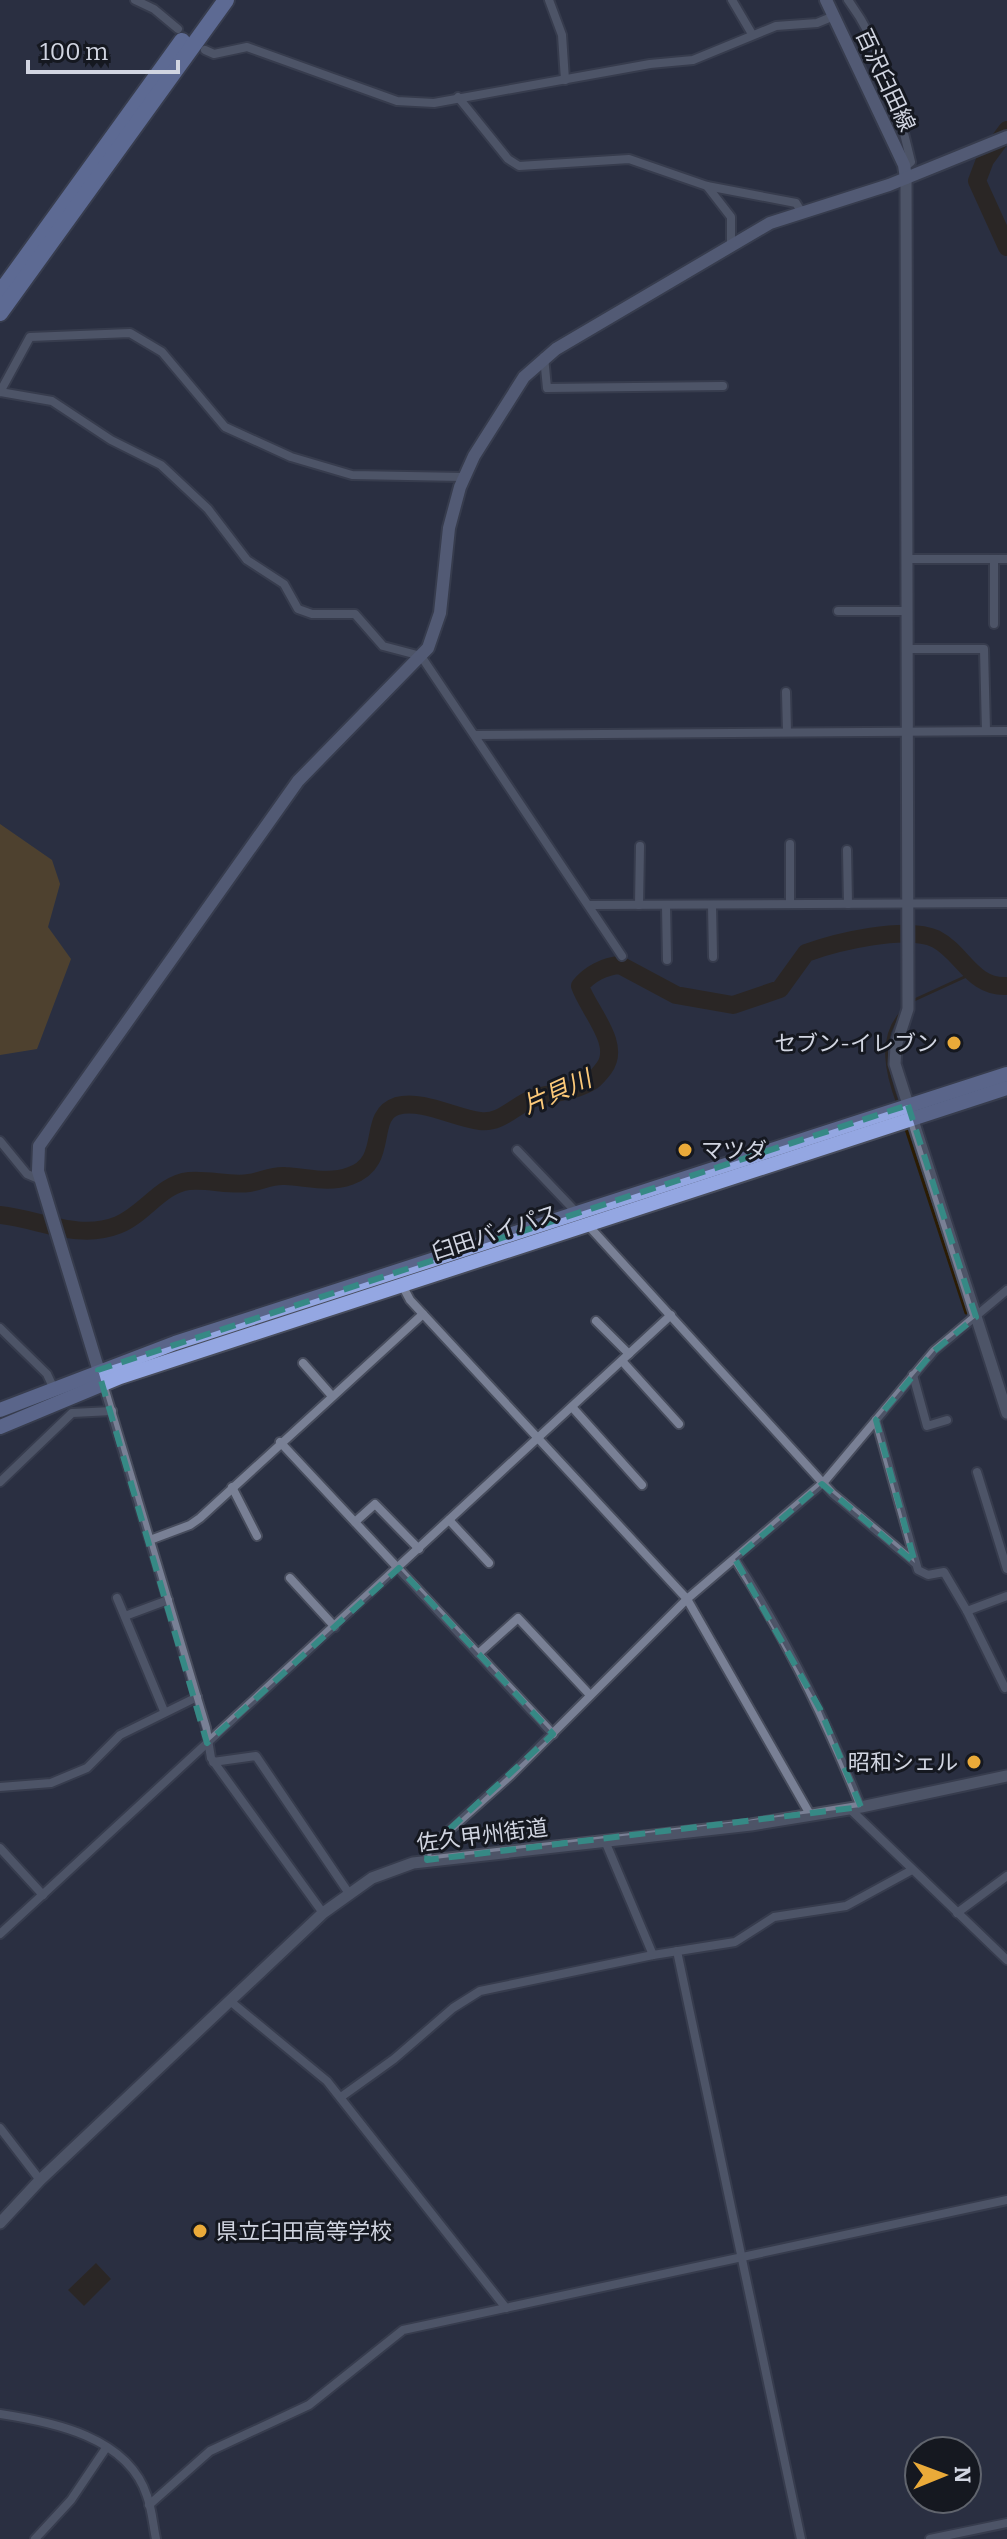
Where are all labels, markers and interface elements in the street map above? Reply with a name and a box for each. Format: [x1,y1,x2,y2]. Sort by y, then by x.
scale bar [28,24,178,74]
street label: 百沢臼田線 [850,25,921,136]
text: 100 m [40,38,108,66]
place label: セブン-イレブン [774,1030,938,1057]
marker: セブン-イレブン [945,1034,963,1052]
water label: 片貝川 [518,1063,598,1119]
place label: マツダ [701,1137,767,1164]
marker: マツダ [676,1141,694,1159]
street label: 臼田バイパス [428,1199,562,1266]
place label: 昭和シェル [848,1749,958,1776]
marker: 昭和シェル [965,1753,983,1771]
street label: 佐久甲州街道 [415,1814,549,1857]
place label: 県立臼田高等学校 [216,2218,392,2245]
marker: 県立臼田高等学校 [191,2222,209,2240]
north arrow [903,2435,983,2515]
text: N [949,2466,976,2483]

